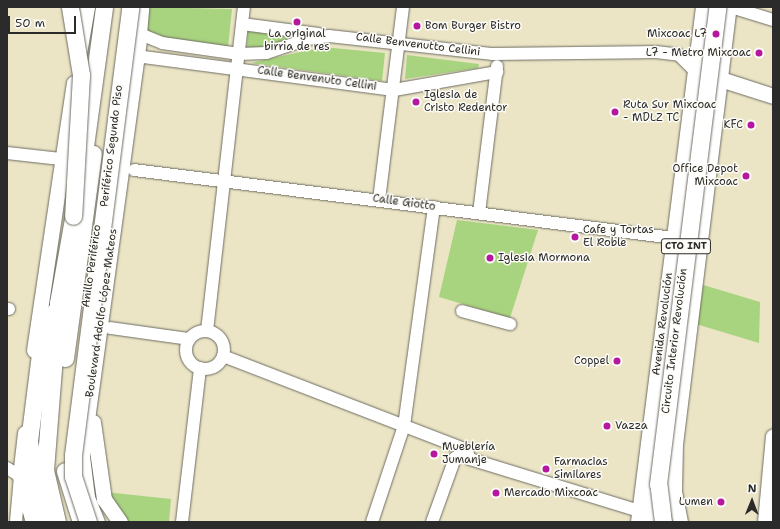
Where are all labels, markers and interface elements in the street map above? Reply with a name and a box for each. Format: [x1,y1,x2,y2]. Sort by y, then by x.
scale bar [10,8,78,34]
text: 50 m [15,15,45,31]
marker: La original birria de res [292,17,302,27]
place label: Bom Burger Bistro [425,19,521,33]
marker: Bom Burger Bistro [412,21,422,31]
place label: Mixcoac L7 [647,27,707,41]
place label: La original birria de res [264,28,330,54]
marker: Mixcoac L7 [710,28,722,40]
street label: Calle Benvenutto Cellini [355,31,481,59]
place label: L7 - Metro Mixcoac [646,46,751,60]
marker: L7 - Metro Mixcoac [754,48,764,58]
street label: Calle Benvenuto Cellini [256,64,378,94]
street label: Periférico Segundo Piso [98,84,126,208]
place label: Iglesia de Cristo Redentor [424,89,507,115]
marker: Iglesia de Cristo Redentor [411,97,421,107]
place label: Ruta Sur Mixcoac - MDLZ TC [623,99,716,125]
marker: Ruta Sur Mixcoac - MDLZ TC [610,107,620,117]
place label: KFC [723,118,743,132]
marker: KFC [746,120,756,130]
place label: Office Depot Mixcoac [672,163,738,189]
marker: Office Depot Mixcoac [741,171,751,181]
street label: Calle Giotto [372,192,436,214]
street label: Anillo Periférico [80,224,104,308]
place label: Cafe y Tortas El Roble [583,224,654,250]
street label: Boulevard Adolfo López Mateos [84,228,120,398]
marker: Cafe y Tortas El Roble [570,232,580,242]
road number: CTO INT [660,238,712,254]
place label: Iglesia Mormona [498,251,590,265]
marker: Iglesia Mormona [485,253,495,263]
street label: Circuito Interior Revolución [660,268,690,414]
street label: Avenida Revolución [650,272,676,376]
place label: Coppel [574,354,609,368]
marker: Coppel [612,356,622,366]
place label: Vazza [615,419,648,433]
marker: Vazza [602,421,612,431]
place label: Mueblería Jumanje [442,441,495,467]
marker: Mueblería Jumanje [429,449,439,459]
place label: Farmacias Similares [554,456,608,482]
marker: Farmacias Similares [541,464,551,474]
north arrow [732,481,772,521]
text: N [748,481,757,496]
place label: Mercado Mixcoac [504,486,598,500]
marker: Mercado Mixcoac [491,488,501,498]
place label: Lumen [679,495,713,509]
marker: Lumen [716,497,726,507]

